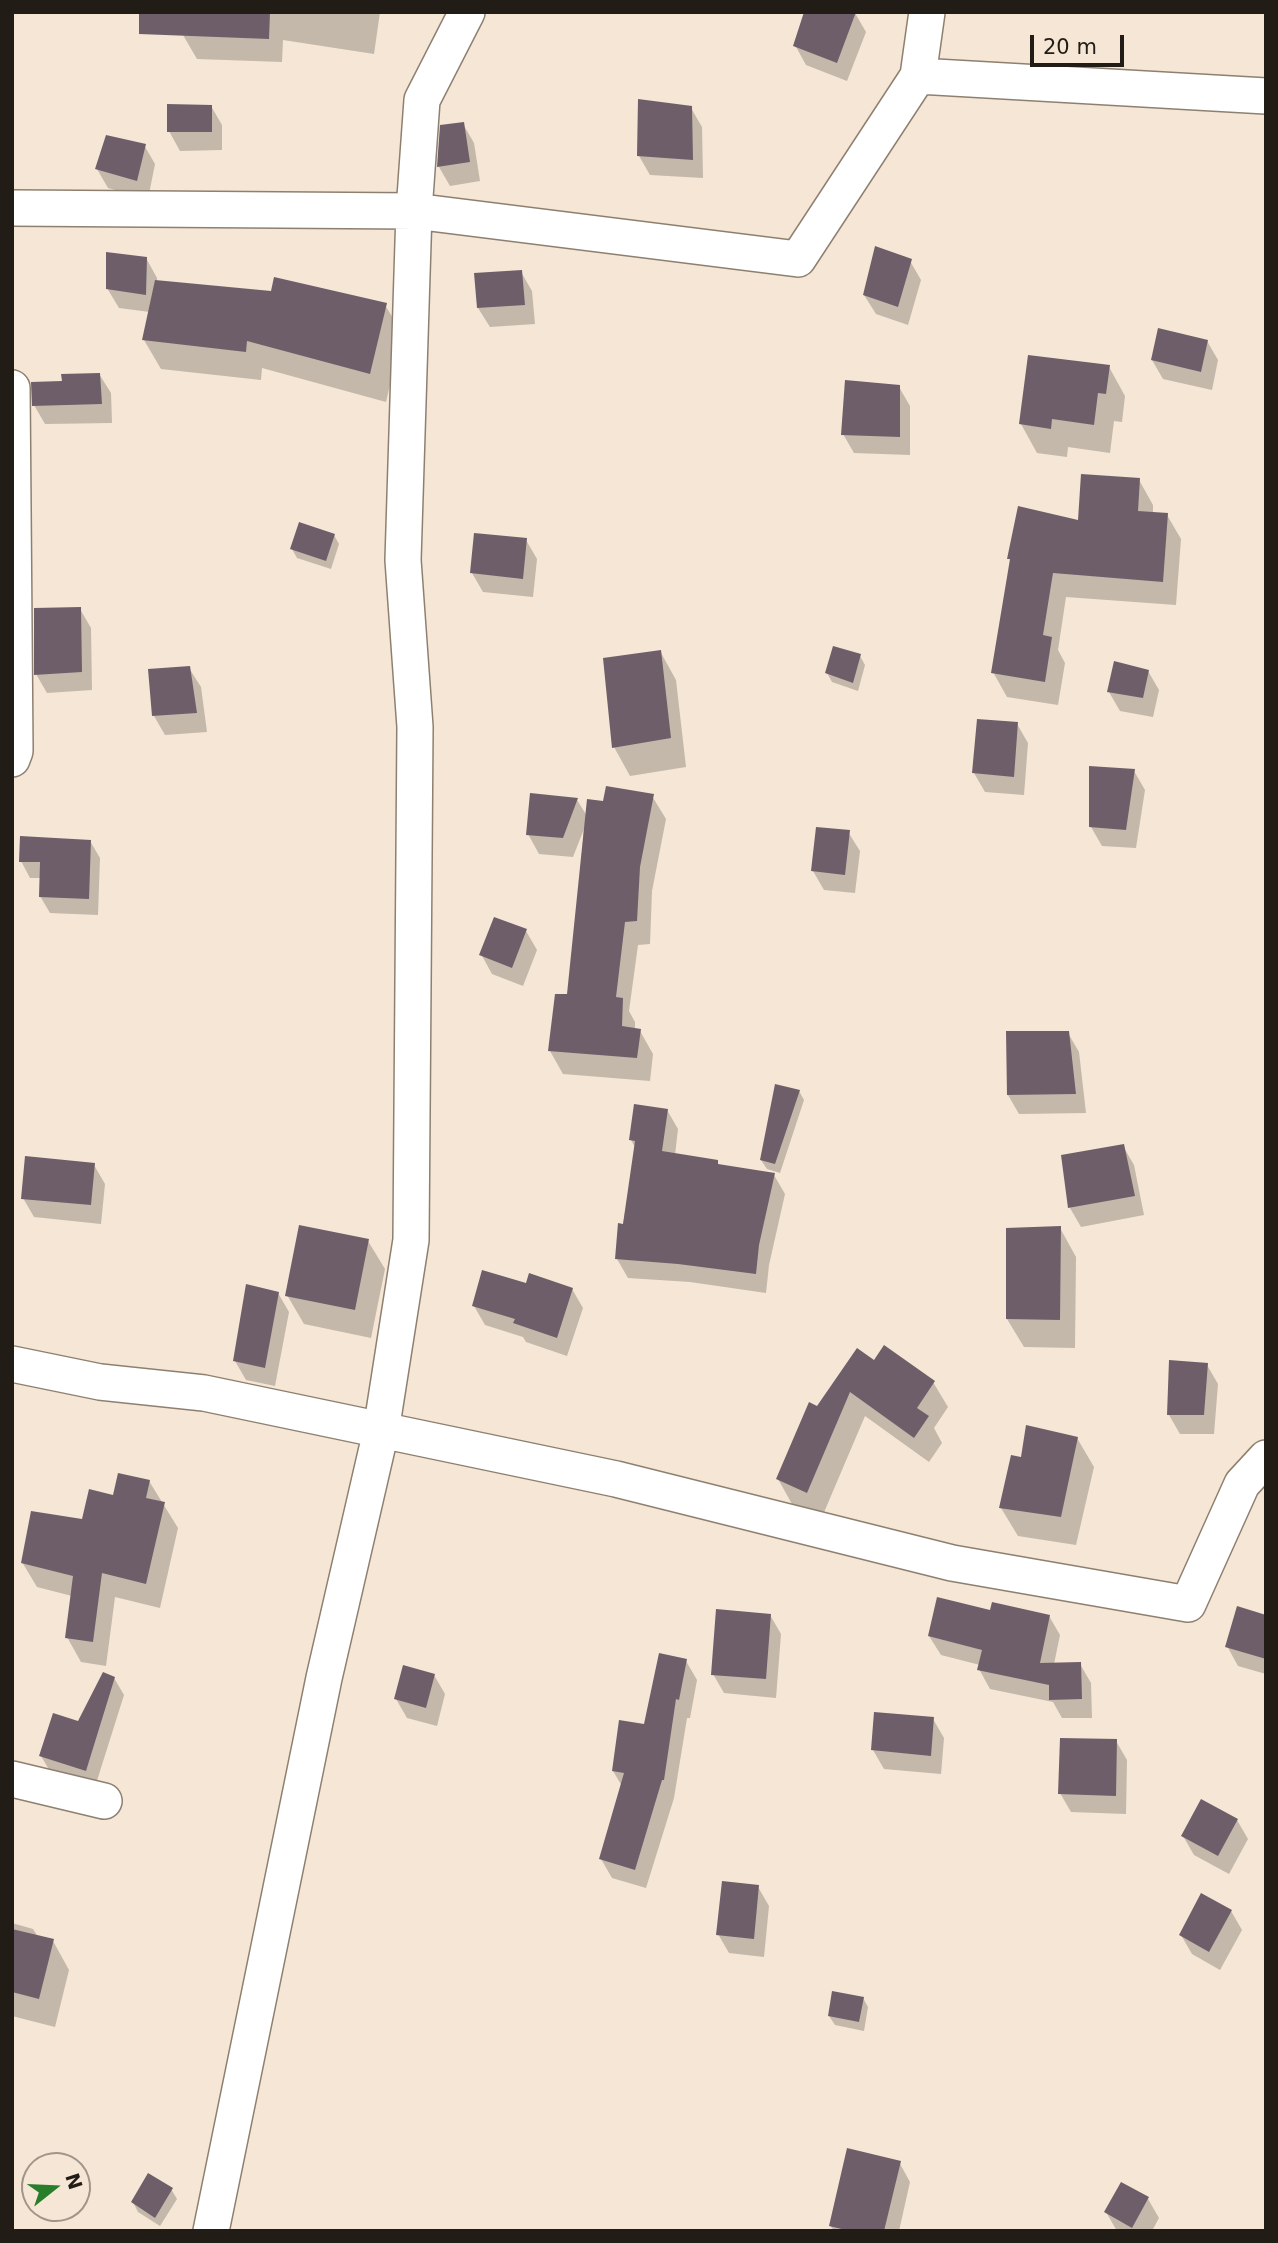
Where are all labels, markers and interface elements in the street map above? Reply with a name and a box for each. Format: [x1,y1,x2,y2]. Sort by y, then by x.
scale bar [1033,21,1128,65]
text: 20 m [1043,35,1097,59]
north arrow [21,2152,91,2222]
text: N [61,2170,87,2192]

